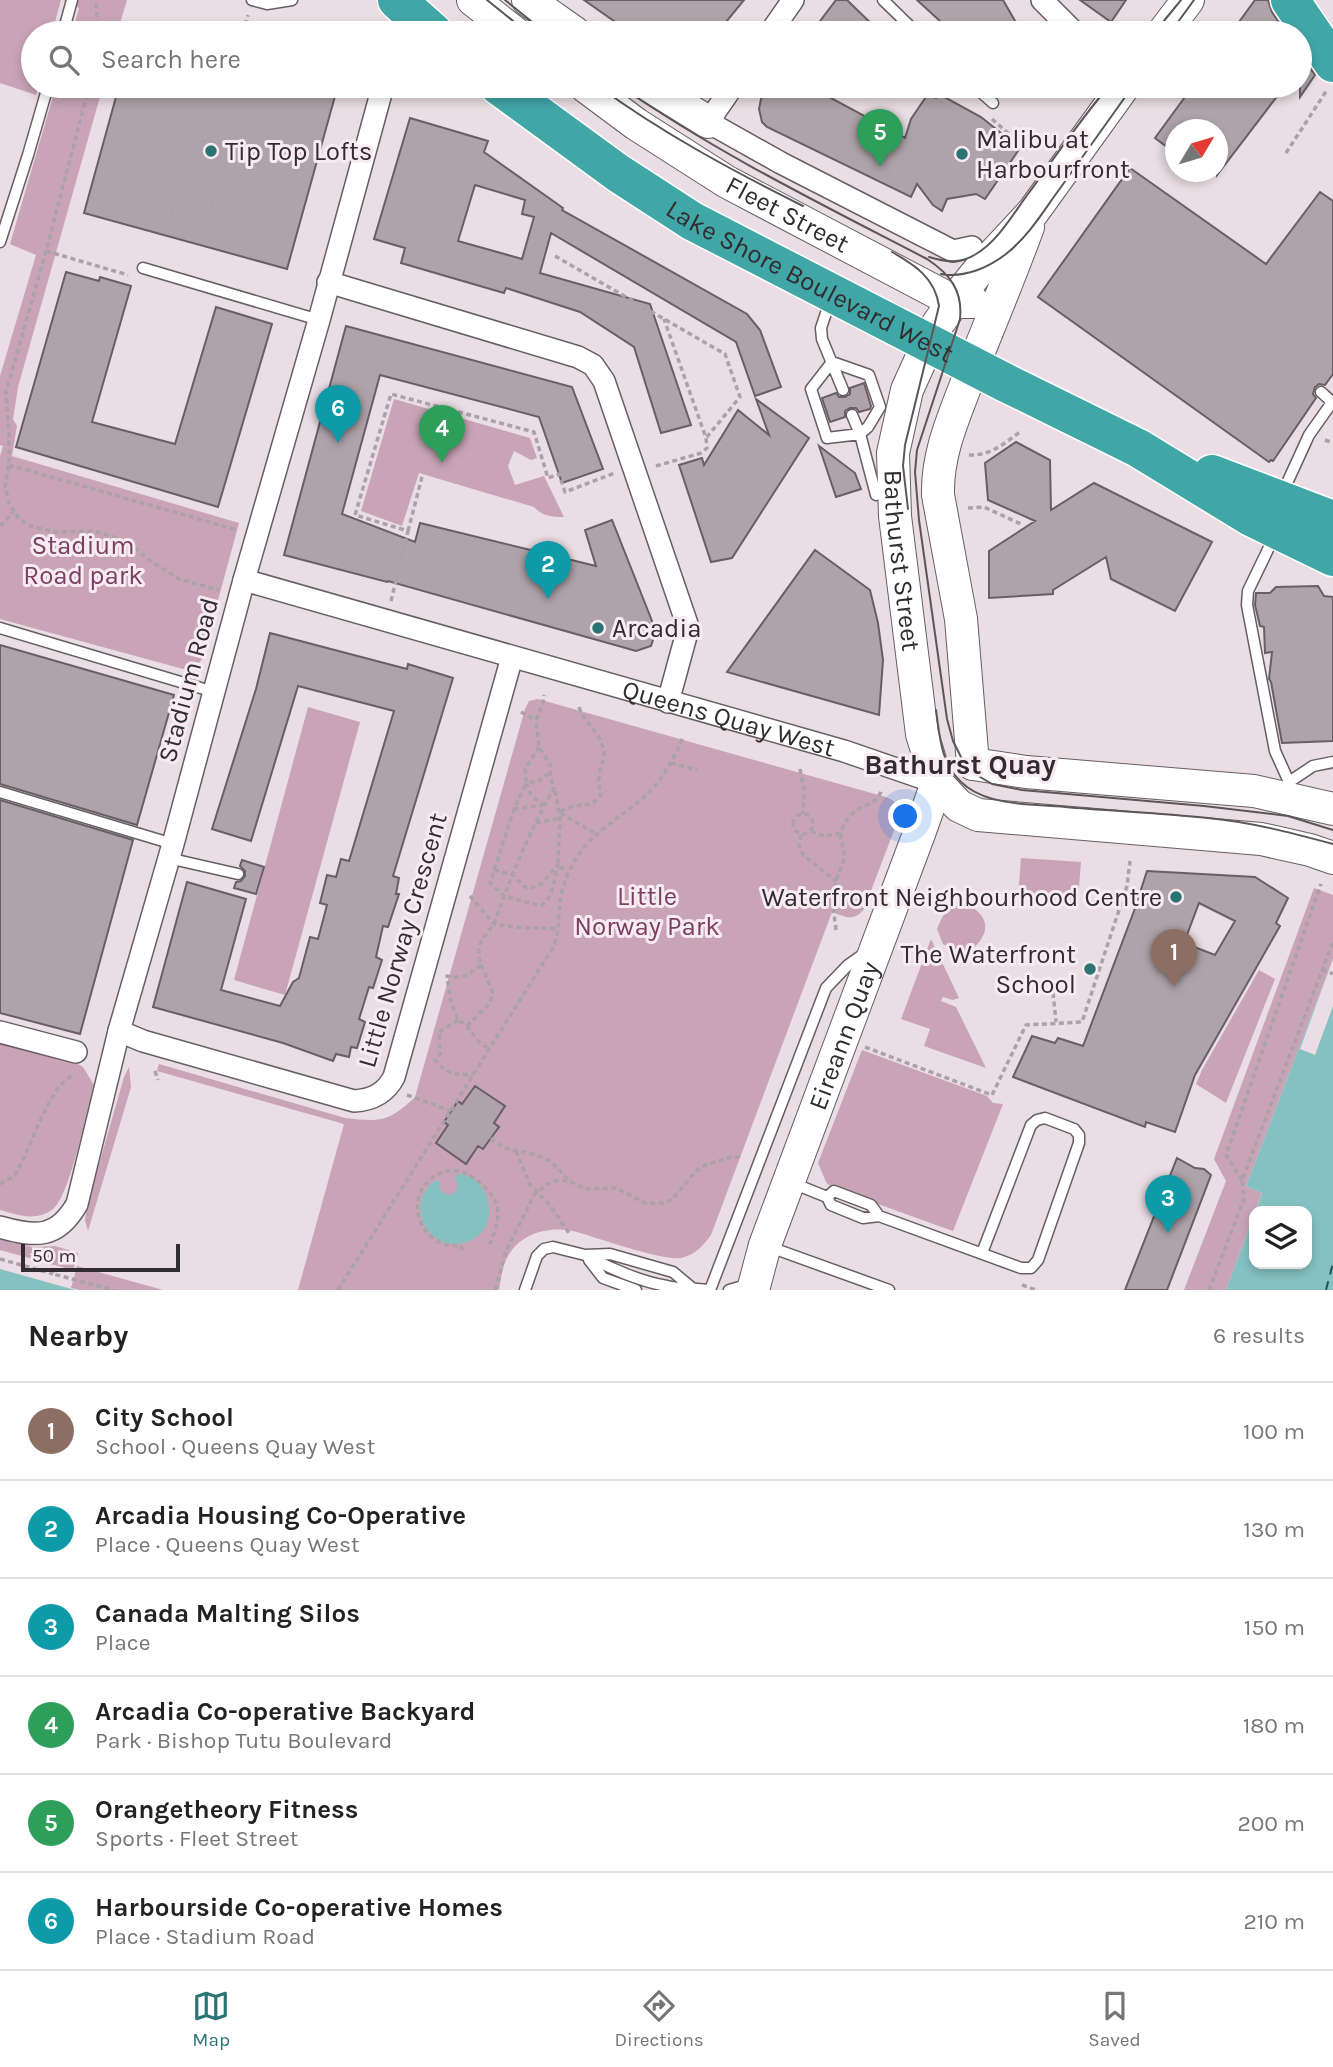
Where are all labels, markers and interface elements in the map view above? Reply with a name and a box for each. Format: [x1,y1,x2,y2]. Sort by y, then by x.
search box [21,21,1312,98]
icon: search [45,41,83,79]
text: Search here [101,44,241,75]
pin: 5 [857,109,903,167]
north arrow [1165,119,1228,182]
place label: Malibu at Harbourfront [976,124,1130,185]
place label: Tip Top Lofts [225,136,372,167]
marker: Tip Top Lofts [203,143,219,159]
marker: Malibu at Harbourfront [954,146,970,162]
street label: Fleet Street [720,169,855,260]
street label: Lake Shore Boulevard West [660,193,959,369]
pin: 6 [315,385,361,443]
pin: 4 [419,405,465,463]
street label: Bathurst Street [878,469,927,653]
park label: Stadium Road park [23,530,143,591]
pin: 2 [525,541,571,599]
street label: Stadium Road [152,594,225,766]
place label: Arcadia [612,613,702,644]
marker: Arcadia [590,620,606,636]
street label: Queens Quay West [619,674,839,764]
district label: Bathurst Quay [864,748,1056,781]
your location [888,799,922,833]
street label: Little Norway Crescent [351,809,454,1071]
park label: Little Norway Park [574,881,720,942]
place label: Waterfront Neighbourhood Centre [761,882,1162,913]
marker: Waterfront Neighbourhood Centre [1168,889,1184,905]
pin: 1 [1151,929,1197,987]
place label: The Waterfront School [901,939,1076,1000]
street label: Eireann Quay [802,957,886,1115]
marker: The Waterfront School [1082,961,1098,977]
pin: 3 [1145,1175,1191,1233]
map controls [1249,1206,1312,1269]
button: layers [1249,1206,1312,1269]
scale bar [21,1241,180,1273]
text: 50 m [32,1245,76,1267]
text: Nearby [28,1318,128,1354]
text: 6 results [1213,1322,1305,1349]
text: City School [95,1402,234,1433]
text: 1 [47,1418,55,1445]
text: 100 m [1243,1418,1305,1445]
text: School · Queens Quay West [95,1433,375,1460]
text: Arcadia Housing Co-Operative [95,1500,466,1531]
text: 2 [44,1516,58,1543]
text: 130 m [1243,1516,1305,1543]
text: Place · Queens Quay West [95,1531,360,1558]
text: Canada Malting Silos [95,1598,360,1629]
text: 3 [44,1614,58,1641]
text: 150 m [1244,1614,1305,1641]
text: Place [95,1629,151,1656]
text: Arcadia Co-operative Backyard [95,1696,476,1727]
text: 4 [44,1712,58,1739]
text: 180 m [1243,1712,1305,1739]
text: Park · Bishop Tutu Boulevard [95,1727,392,1754]
text: Orangetheory Fitness [95,1794,359,1825]
text: 5 [44,1810,58,1837]
text: 200 m [1237,1810,1305,1837]
text: Sports · Fleet Street [95,1825,298,1852]
text: Harbourside Co-operative Homes [95,1892,503,1923]
text: 6 [44,1908,58,1935]
text: 210 m [1243,1908,1305,1935]
text: Place · Stadium Road [95,1923,315,1950]
tab: Map [192,1987,230,2051]
tab: Directions [615,1987,704,2051]
tab: Saved [1088,1987,1141,2051]

